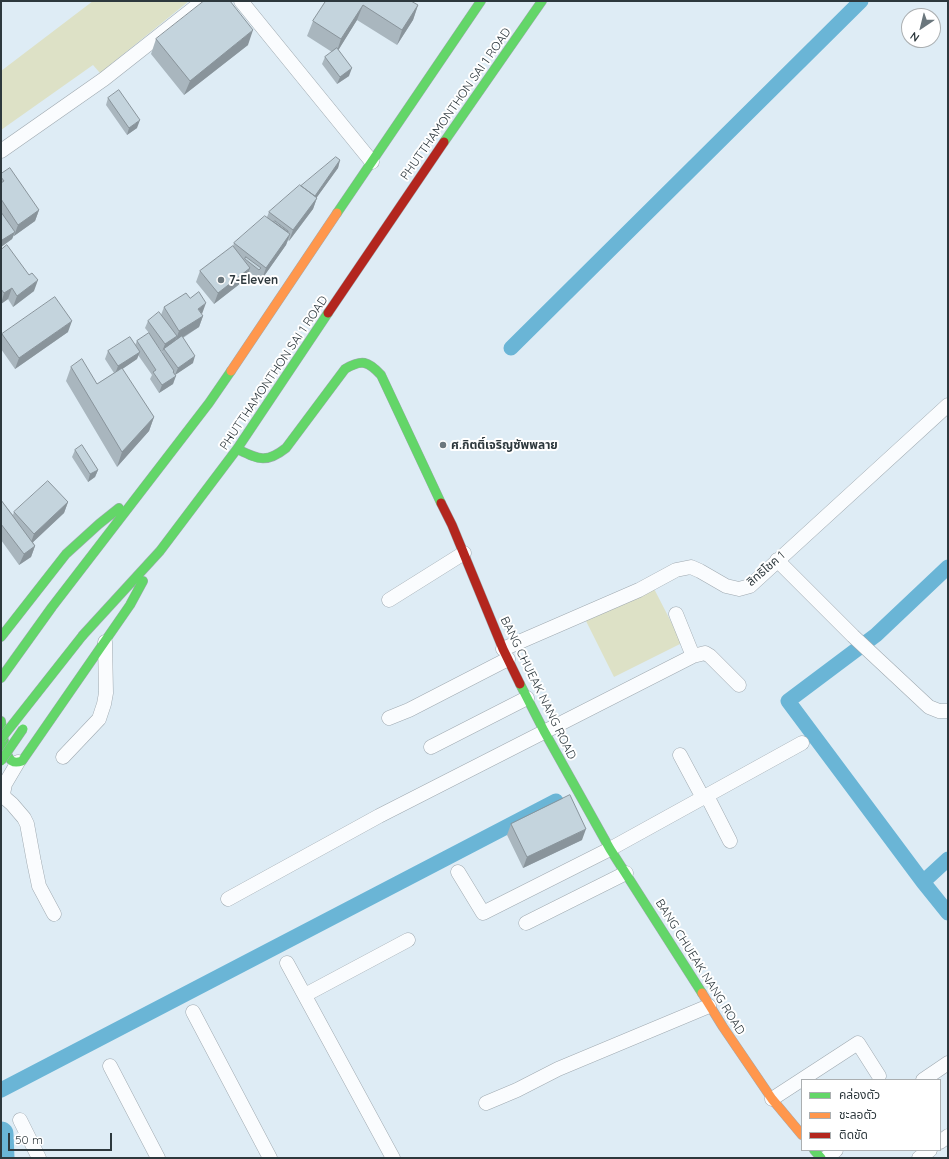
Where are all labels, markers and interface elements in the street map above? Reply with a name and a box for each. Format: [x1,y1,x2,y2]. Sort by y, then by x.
north arrow [901,8,941,48]
street label: PHUTTHAMONTHON SAI 1 ROAD [398,25,514,183]
text: N [907,29,922,45]
place label: 7-Eleven [229,273,278,287]
marker: 7-Eleven [216,275,226,285]
street label: PHUTTHAMONTHON SAI 1 ROAD [217,293,331,453]
place label: ศ.กิตติ์เจริญซัพพลาย [451,438,558,452]
marker: ศ.กิตติ์เจริญซัพพลาย [438,440,448,450]
street label: สิทธิโชค 1 [744,548,788,590]
street label: BANG CHUEAK NANG ROAD [497,614,579,762]
street label: BANG CHUEAK NANG ROAD [652,897,748,1037]
legend [801,1079,941,1151]
text: คล่องตัว [839,1087,880,1102]
text: ชะลอตัว [839,1107,877,1122]
scale bar [10,1125,114,1151]
text: ติดขัด [839,1127,868,1142]
text: 50 m [15,1132,43,1147]

